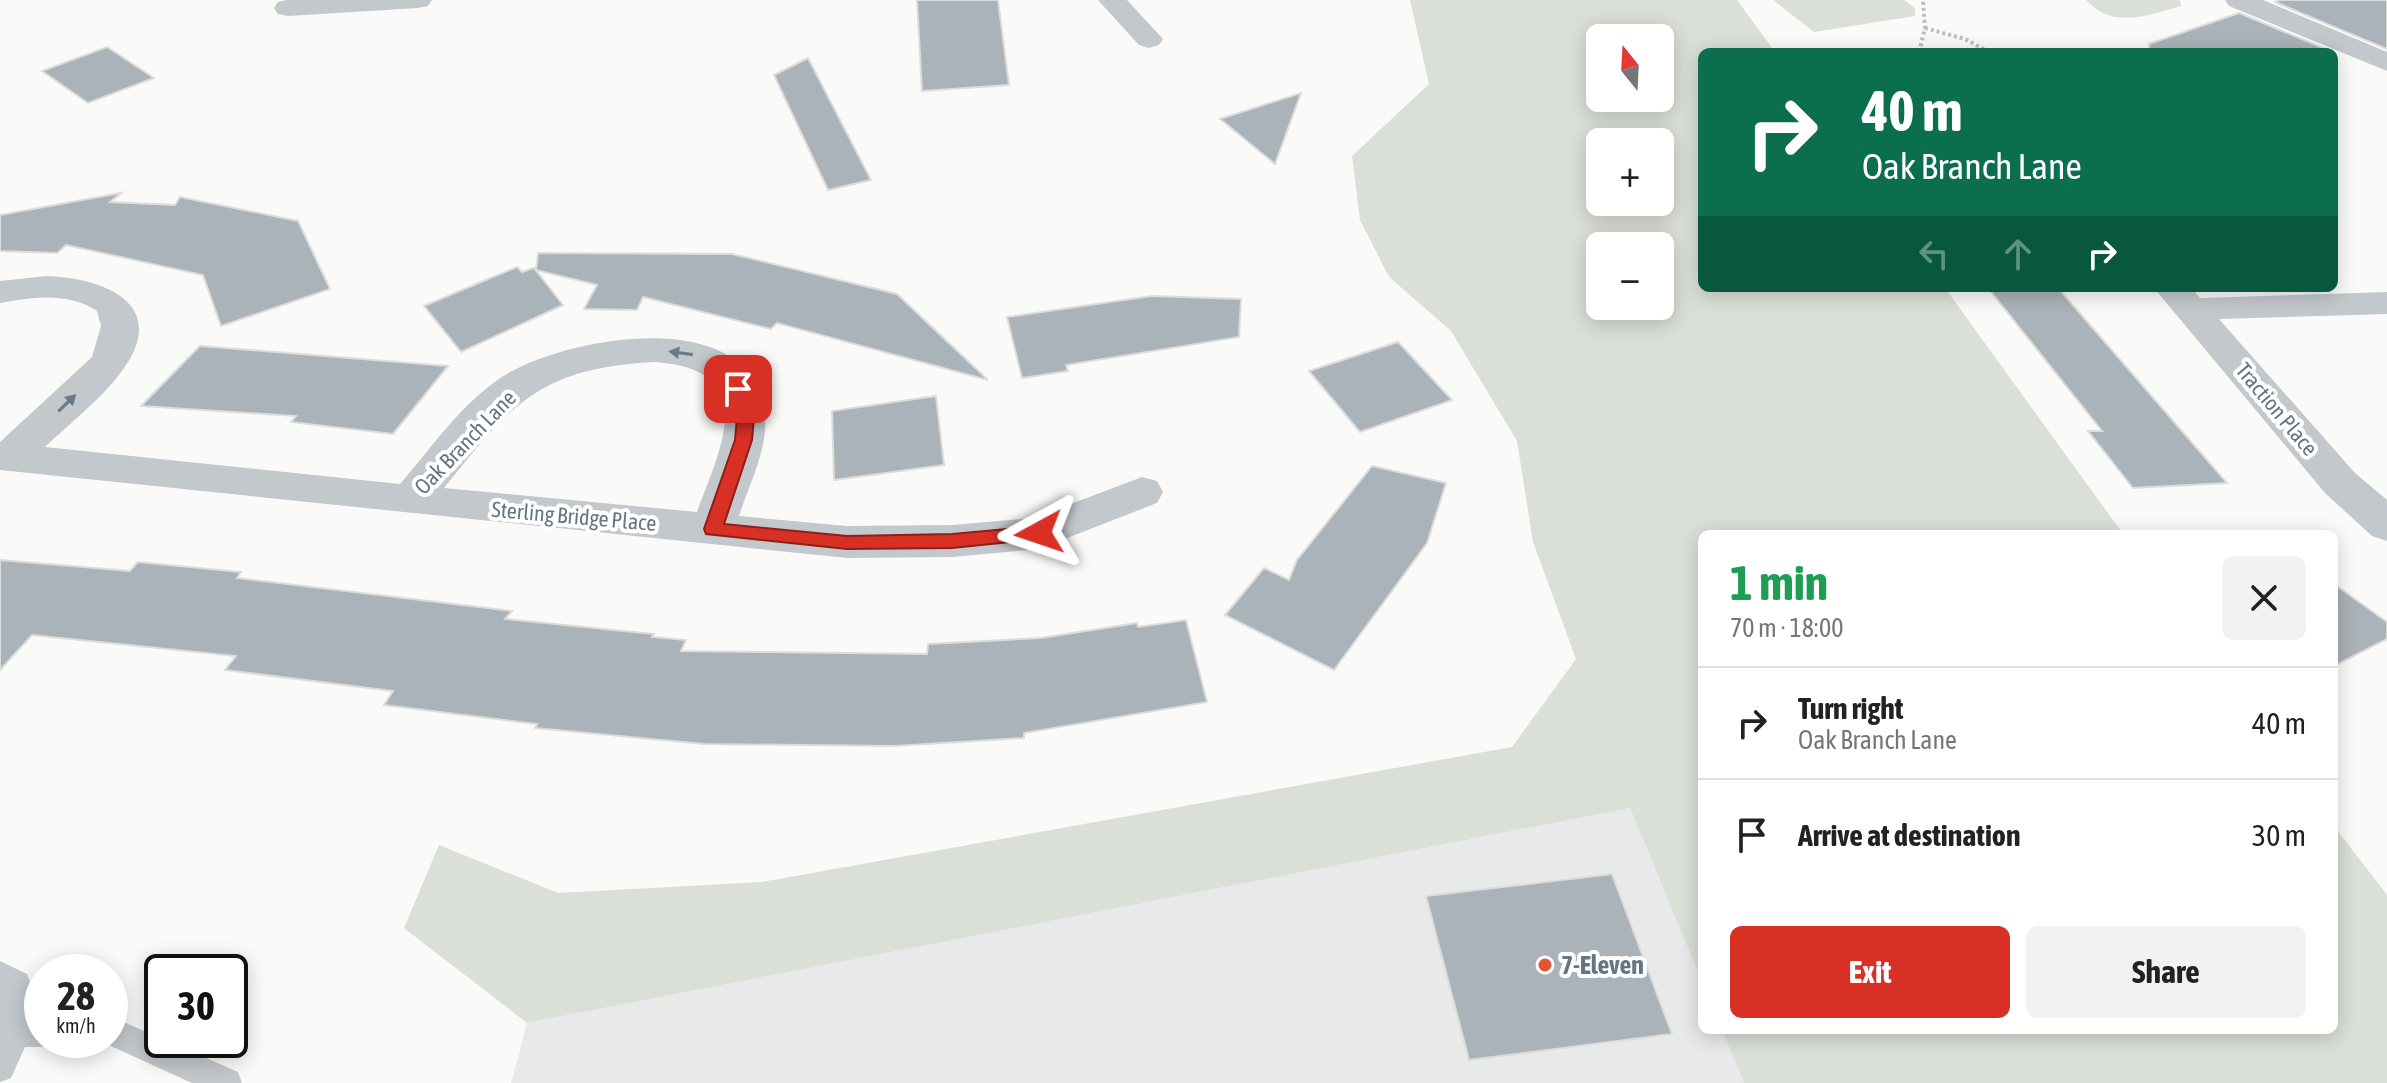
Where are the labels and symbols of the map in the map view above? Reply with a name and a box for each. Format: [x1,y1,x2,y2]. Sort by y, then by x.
north arrow [1586,24,1674,112]
one-way arrow [668,346,693,359]
pin [704,355,772,423]
street label: Traction Place [2231,357,2323,461]
street label: Oak Branch Lane [409,385,521,499]
one-way arrow [57,395,76,413]
position arrow [997,491,1081,575]
street label: Sterling Bridge Place [491,496,657,536]
place label: 7-Eleven [1561,950,1644,980]
speed limit sign: 30 [144,954,248,1058]
marker: 7-Eleven [1536,956,1554,974]

